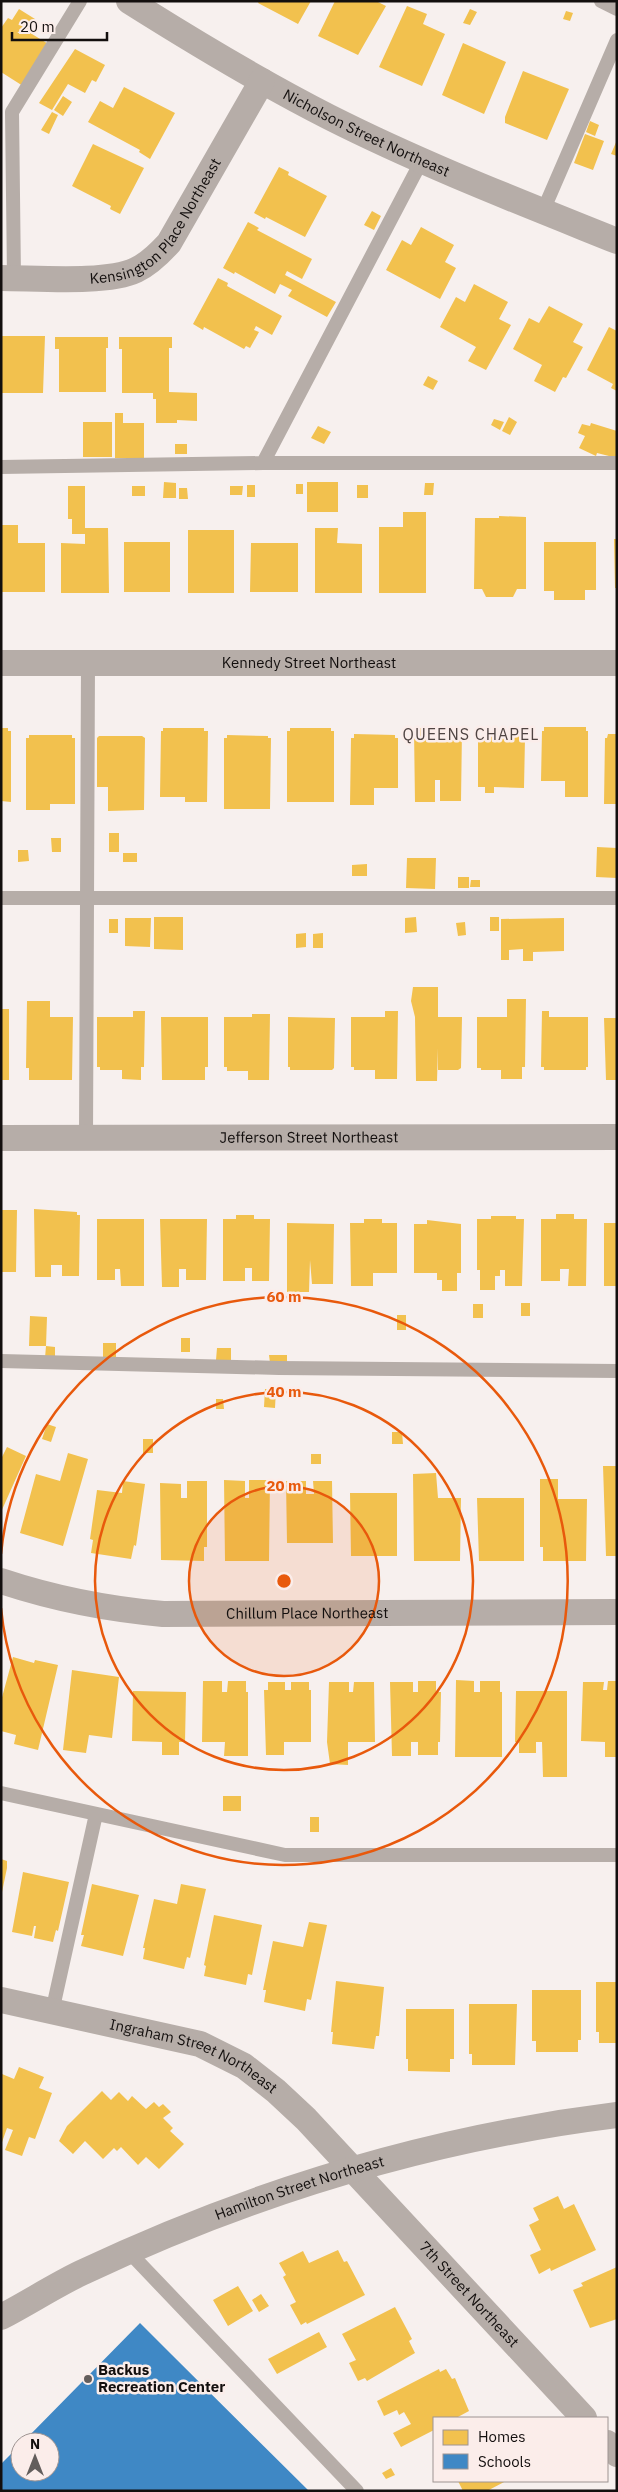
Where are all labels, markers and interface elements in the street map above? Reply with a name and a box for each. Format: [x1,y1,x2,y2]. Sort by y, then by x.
scale bar [12,10,108,42]
text: 20 m [20,17,55,36]
street label: Nicholson Street Northeast [280,85,453,181]
street label: Kensington Place Northeast [89,154,225,288]
street label: Kennedy Street Northeast [222,653,396,672]
district label: QUEENS CHAPEL [403,724,539,744]
street label: Jefferson Street Northeast [219,1127,399,1147]
text: 60 m [267,1287,301,1306]
text: 40 m [267,1382,301,1401]
text: 20 m [267,1476,301,1495]
centre of rings [275,1572,293,1590]
street label: Chillum Place Northeast [226,1603,389,1623]
street label: Ingraham Street Northeast [108,2014,281,2097]
street label: Hamilton Street Northeast [212,2151,386,2224]
street label: 7th Street Northeast [415,2237,523,2351]
place label: Backus Recreation Center [98,2360,225,2396]
marker: Backus Recreation Center [82,2373,94,2385]
legend [433,2417,608,2482]
text: Homes [478,2427,526,2446]
north arrow [10,2432,60,2482]
text: N [30,2435,40,2453]
text: Schools [478,2452,531,2471]

